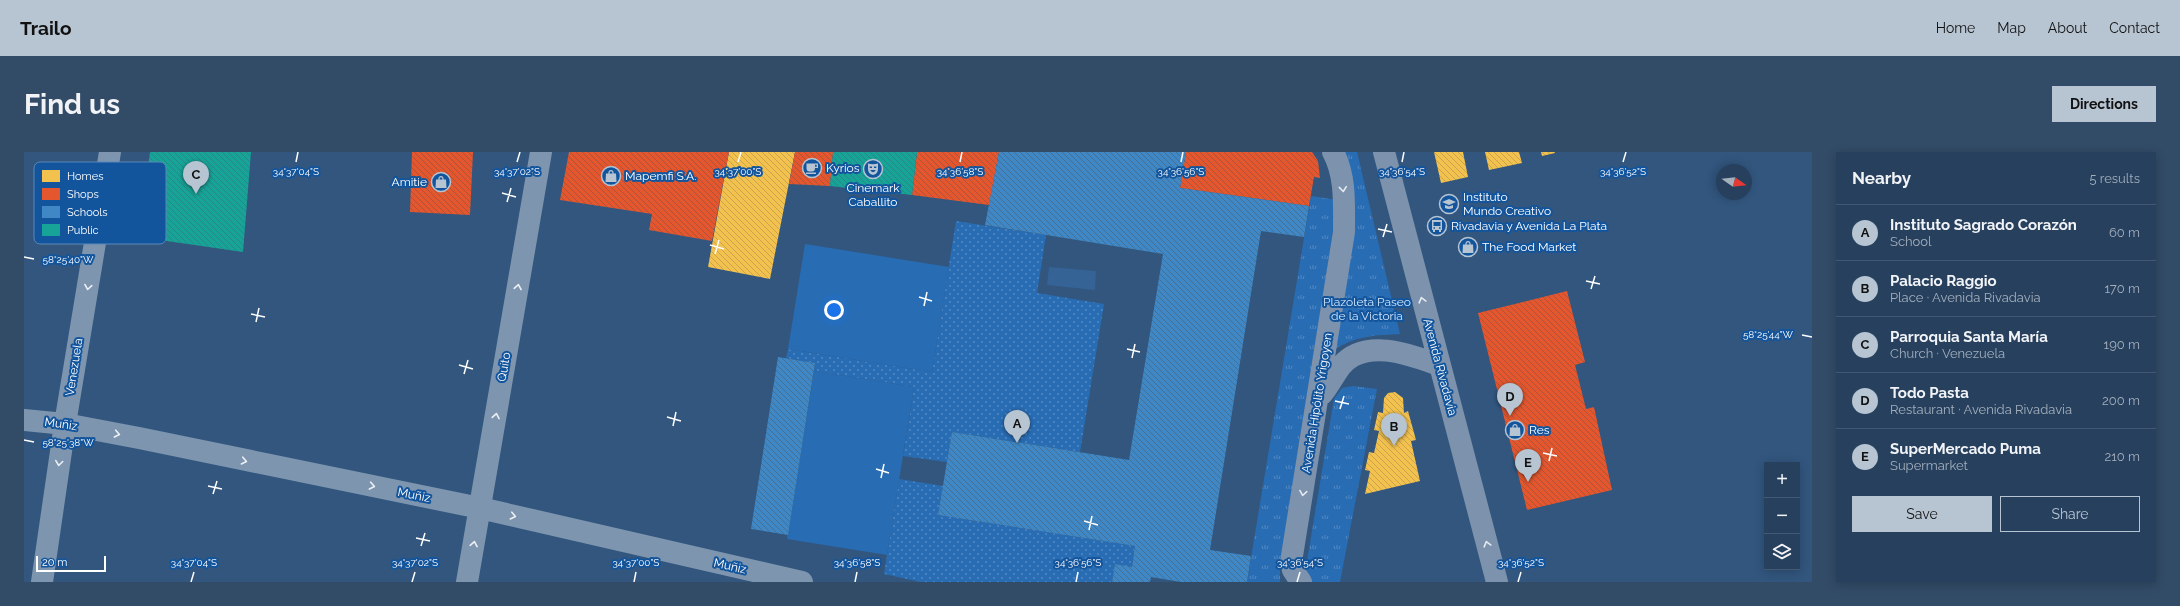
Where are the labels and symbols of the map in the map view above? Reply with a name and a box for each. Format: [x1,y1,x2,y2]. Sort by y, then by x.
cafe icon: Kyrios [801,157,823,179]
theatre icon: Cinemark Caballito [862,158,884,180]
pin: C [183,161,209,194]
place label: Kyrios [826,161,860,175]
legend [34,162,166,244]
north arrow [1716,164,1752,200]
shop icon: Mapemfi S.A. [600,165,622,187]
text: 34°37'04"S [273,166,319,177]
text: 34°37'02"S [494,166,540,177]
text: 34°37'00"S [715,166,761,177]
text: 34°36'58"S [937,166,983,177]
text: 34°36'56"S [1158,166,1204,177]
text: 34°36'54"S [1379,166,1425,177]
text: 34°36'52"S [1600,166,1646,177]
place label: Mapemfi S.A. [625,169,696,183]
text: Homes [67,170,103,183]
shop icon: Amitie [430,171,452,193]
place label: Amitie [392,175,427,189]
place label: Cinemark Caballito [846,181,900,209]
one-way arrow [1338,186,1347,192]
text: Shops [67,188,99,201]
place label: Instituto Mundo Creativo [1463,190,1551,218]
school or university icon: Instituto Mundo Creativo [1438,193,1460,215]
text: Schools [67,206,108,219]
bus stop icon: Rivadavia y Avenida La Plata [1426,215,1448,237]
place label: Rivadavia y Avenida La Plata [1451,219,1607,233]
text: Public [67,224,99,237]
shop icon: The Food Market [1457,236,1479,258]
place label: The Food Market [1482,240,1576,254]
text: 58°25'40"W [43,254,94,265]
one-way arrow [84,284,92,290]
one-way arrow [513,284,522,290]
park label: Plazoleta Paseo de la Victoria [1323,295,1411,323]
one-way arrow [1418,297,1427,304]
your location [824,300,844,320]
street label: Avenida Rivadavia [1420,317,1460,417]
text: 58°25'44"W [1743,329,1794,340]
street label: Avenida Hipólito Yrigoyen [1299,332,1335,474]
street label: Venezuela [63,337,85,397]
street label: Quito [495,351,513,383]
pin: D [1497,383,1523,416]
pin: A [1004,410,1030,443]
one-way arrow [491,412,500,419]
pin: B [1381,413,1407,446]
street label: Muñiz [44,415,78,433]
shop icon: Res [1504,419,1526,441]
place label: Res [1529,423,1550,437]
one-way arrow [114,429,120,438]
text: 58°25'38"W [42,437,94,448]
pin: E [1515,449,1541,482]
one-way arrow [241,456,247,464]
one-way arrow [55,460,64,466]
one-way arrow [368,482,375,490]
street label: Muñiz [396,485,432,505]
one-way arrow [1299,490,1308,496]
one-way arrow [509,511,516,519]
one-way arrow [469,541,478,547]
one-way arrow [1483,541,1492,548]
scale bar [36,554,106,573]
street label: Muñiz [712,555,748,577]
text: 34°37'04"S [171,557,217,568]
text: 34°37'02"S [392,557,438,568]
text: 34°37'00"S [613,557,659,568]
text: 34°36'58"S [834,557,880,568]
text: 34°36'56"S [1055,557,1101,568]
text: 34°36'54"S [1277,557,1323,568]
text: 34°36'52"S [1498,557,1544,568]

